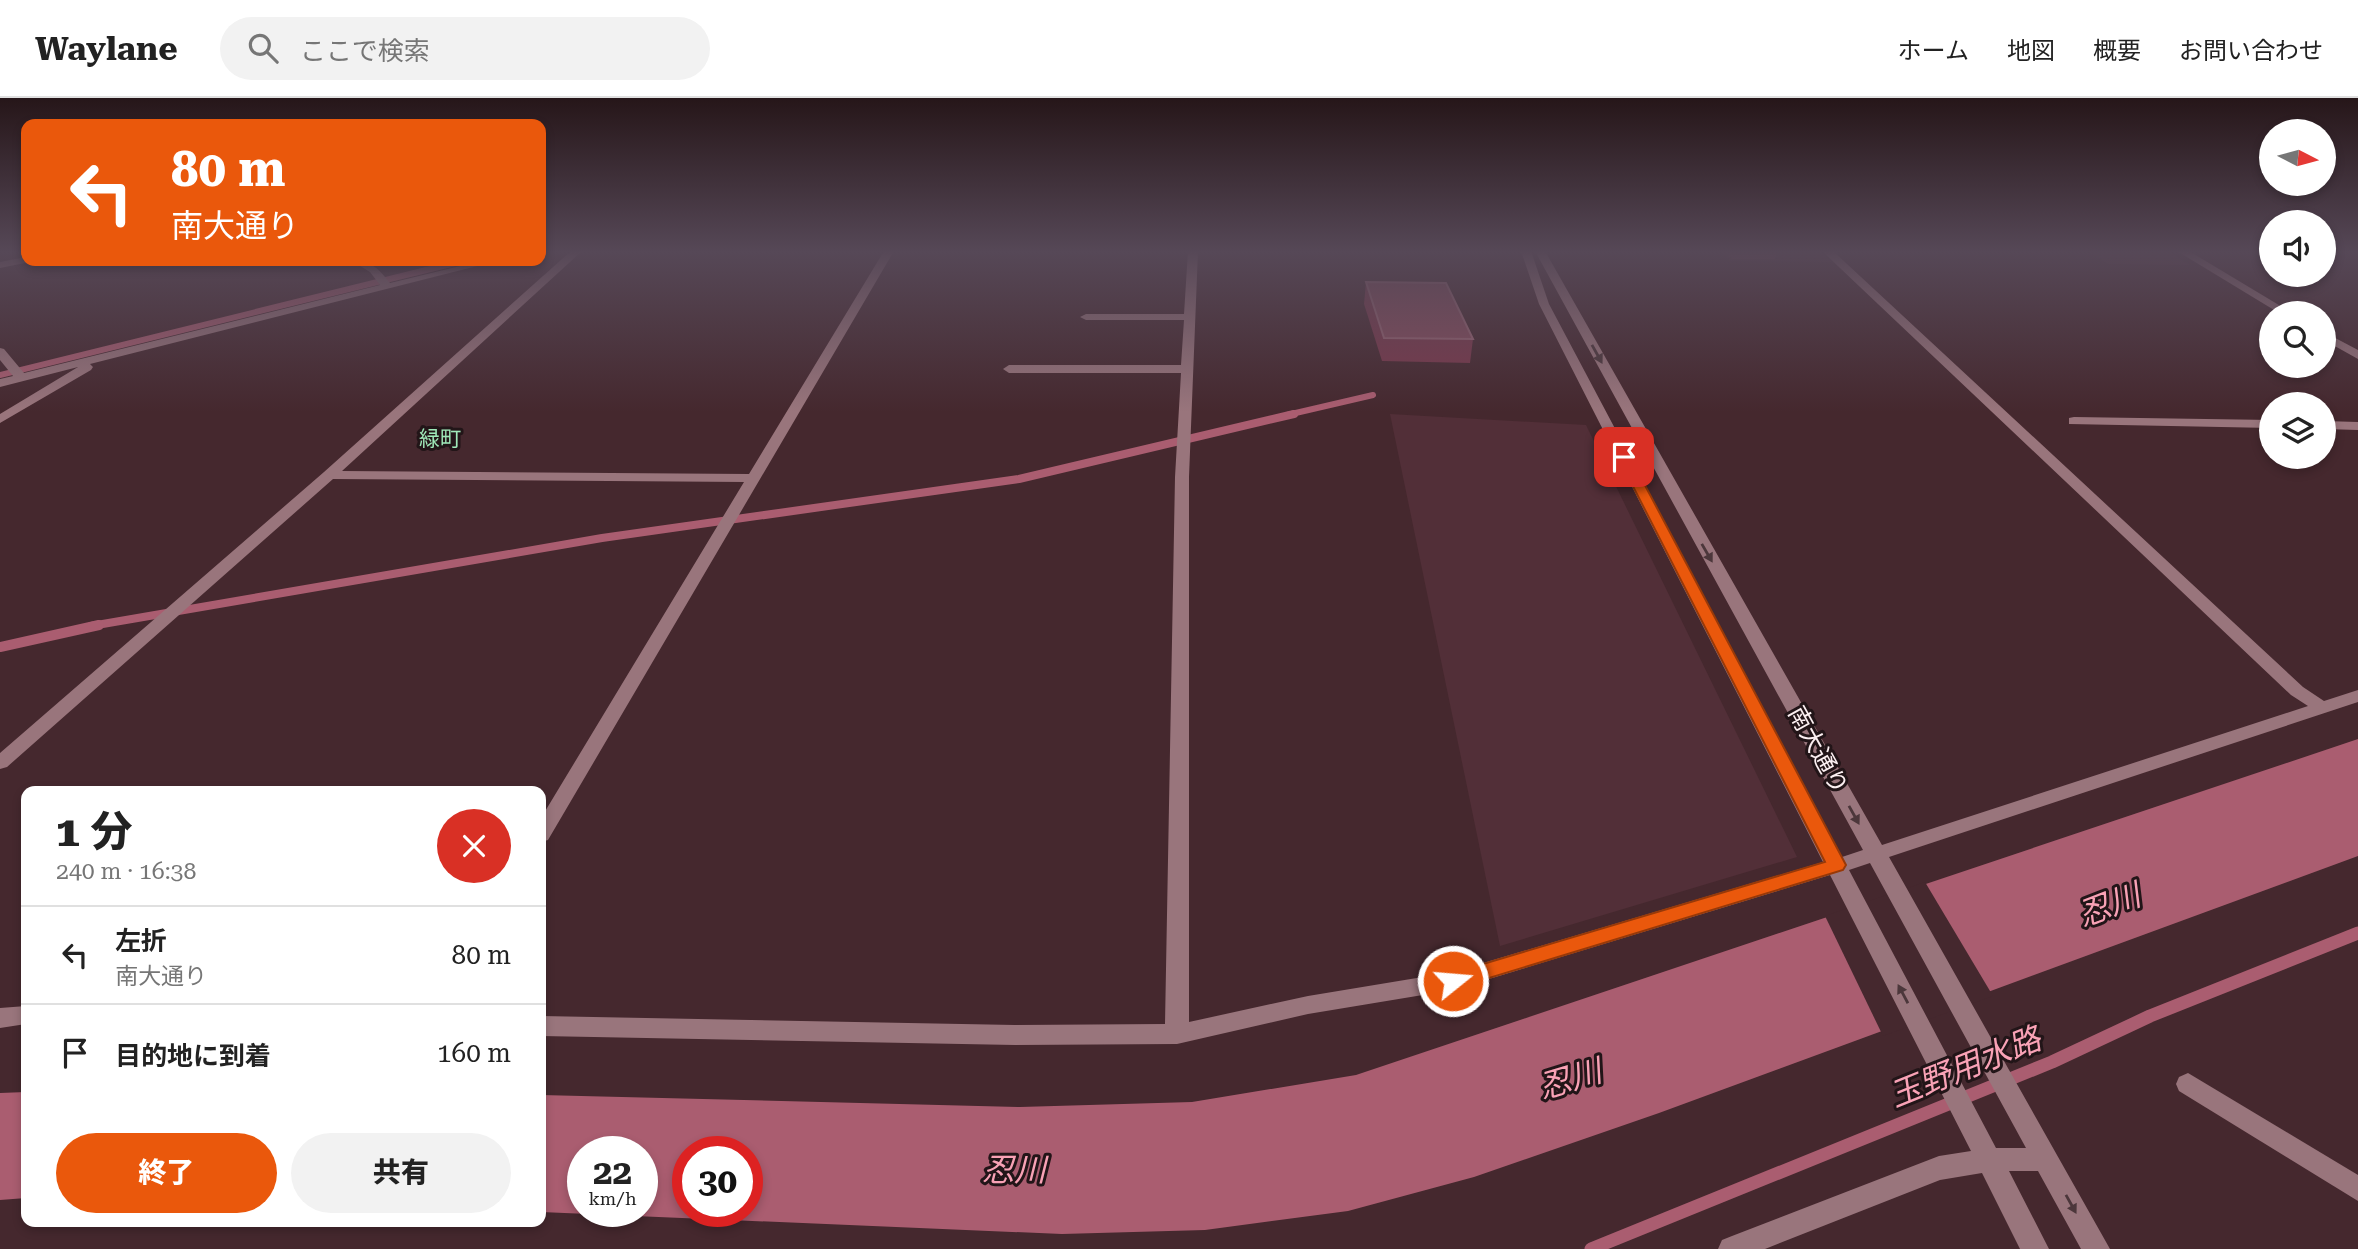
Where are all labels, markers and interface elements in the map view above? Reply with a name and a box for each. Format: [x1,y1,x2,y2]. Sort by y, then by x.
search box [220,17,710,80]
text: Waylane [35,29,178,68]
icon: search [244,29,282,67]
text: ここで検索 [300,36,430,66]
text: ホーム [1898,37,1969,65]
text: 地図 [2007,37,2055,65]
text: 概要 [2093,37,2141,65]
text: お問い合わせ [2179,37,2323,65]
north arrow [2259,119,2336,196]
map controls [2259,119,2336,469]
text: 80 m [171,141,286,198]
icon: left [56,147,147,238]
text: 南大通り [171,207,299,245]
button: sound [2259,210,2336,287]
button: search [2259,301,2336,378]
one-way arrow [1591,344,1603,363]
button: layers [2259,392,2336,469]
district label: 緑町 [419,427,461,451]
pin [1594,427,1654,487]
icon: arrive [1605,438,1643,476]
one-way arrow [1701,543,1714,562]
street label: 南大通り [1782,701,1854,799]
one-way arrow [1848,806,1860,825]
text: 1 分 [56,807,132,856]
button: close [437,809,511,883]
text: 240 m · 16:38 [56,858,196,885]
water label: 忍川 [2072,875,2148,934]
text: 左折 [115,926,167,956]
icon: left [56,936,94,974]
text: 80 m [452,940,511,970]
position arrow [1416,944,1490,1018]
text: 南大通り [115,963,207,990]
one-way arrow [1897,983,1909,1003]
water label: 玉野用水路 [1884,1018,2049,1115]
icon: arrive [56,1034,94,1072]
text: 160 m [437,1038,511,1068]
text: 目的地に到着 [115,1041,271,1071]
water label: 忍川 [1534,1051,1609,1107]
button: 終了 [56,1133,277,1213]
button: 共有 [291,1133,511,1213]
speed limit sign: 30 [672,1136,763,1227]
water label: 忍川 [982,1151,1049,1189]
text: 22 [593,1152,632,1193]
text: km/h [588,1188,637,1209]
one-way arrow [2065,1194,2076,1214]

